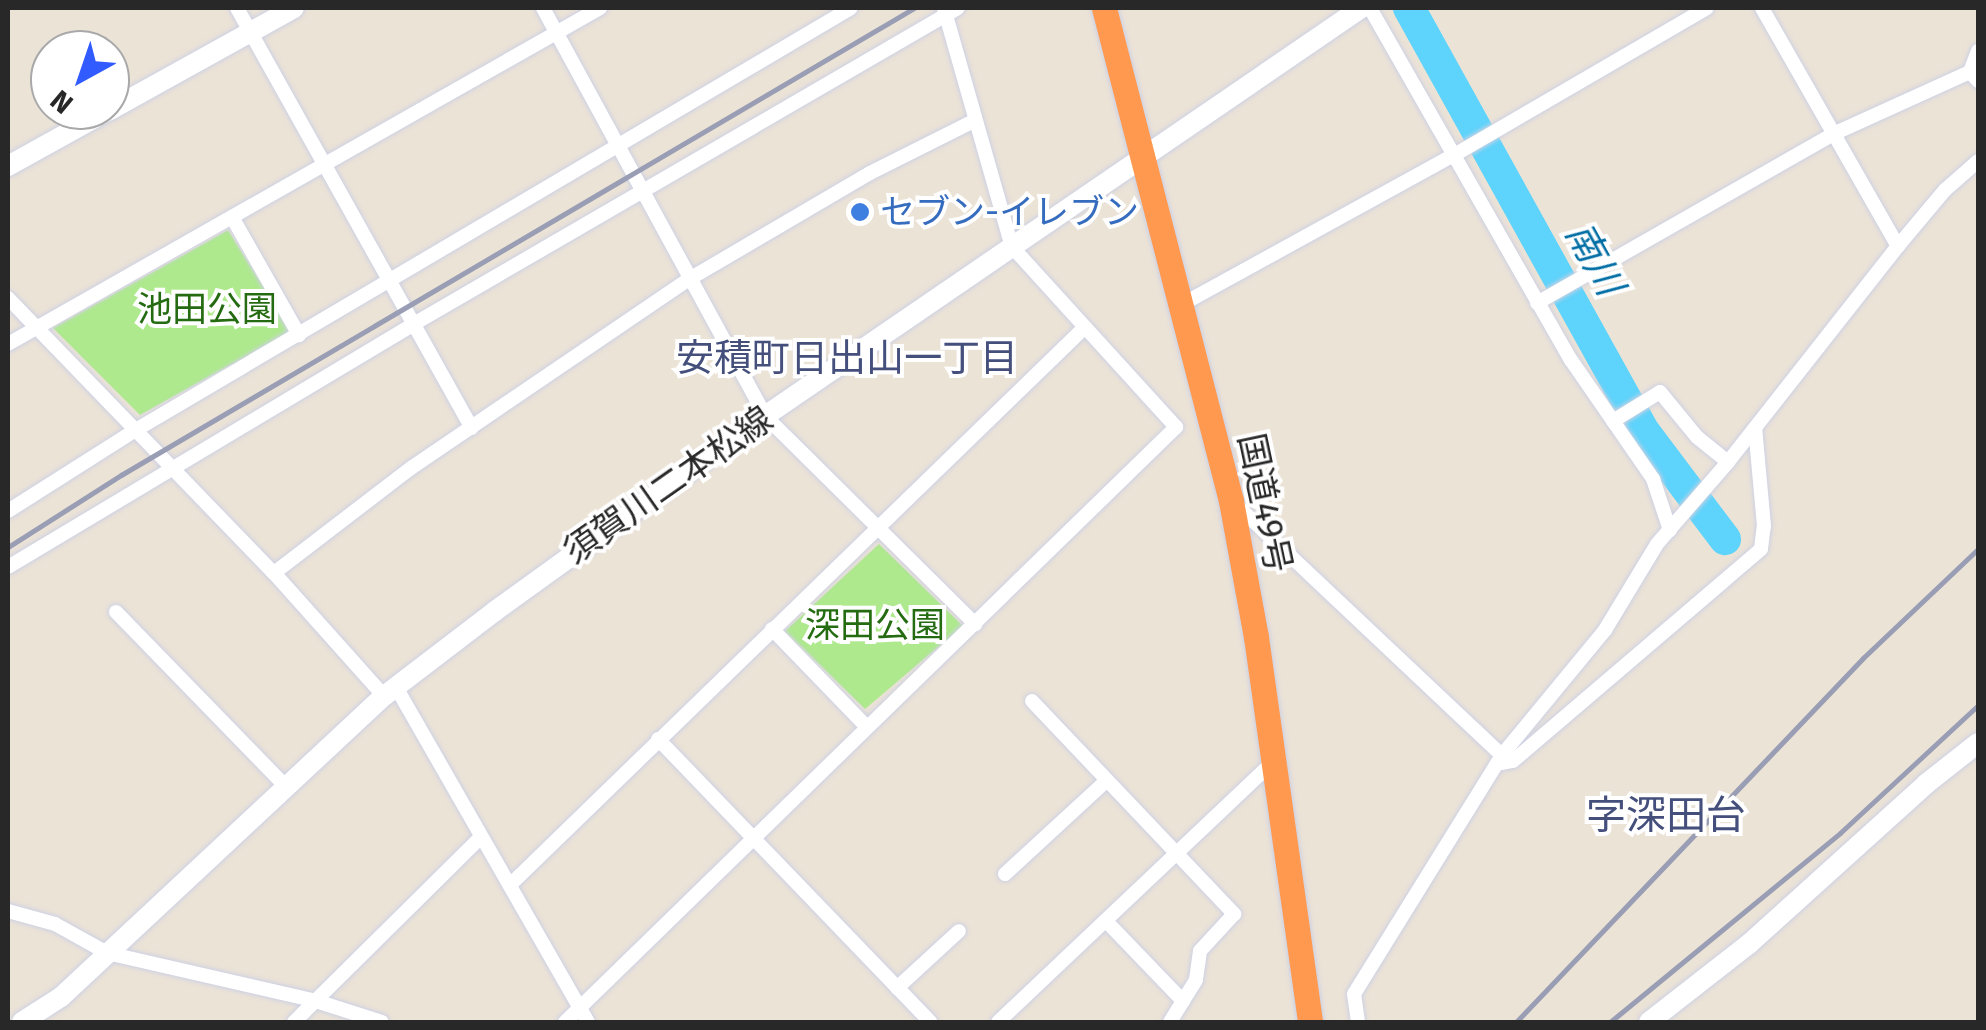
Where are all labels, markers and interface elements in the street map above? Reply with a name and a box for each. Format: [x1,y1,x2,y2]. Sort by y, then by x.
north arrow [30,30,130,130]
text: N [44,83,79,120]
place label: セブン-イレブン [880,191,1139,233]
marker: セブン-イレブン [849,201,871,223]
water label: 南川 [1556,215,1632,303]
park label: 池田公園 [137,288,277,330]
district label: 安積町日出山一丁目 [676,336,1018,382]
street label: 須賀川二本松線 [556,398,780,572]
street label: 国道49号 [1230,430,1300,576]
park label: 深田公園 [805,604,945,646]
district label: 字深田台 [1586,792,1746,840]

